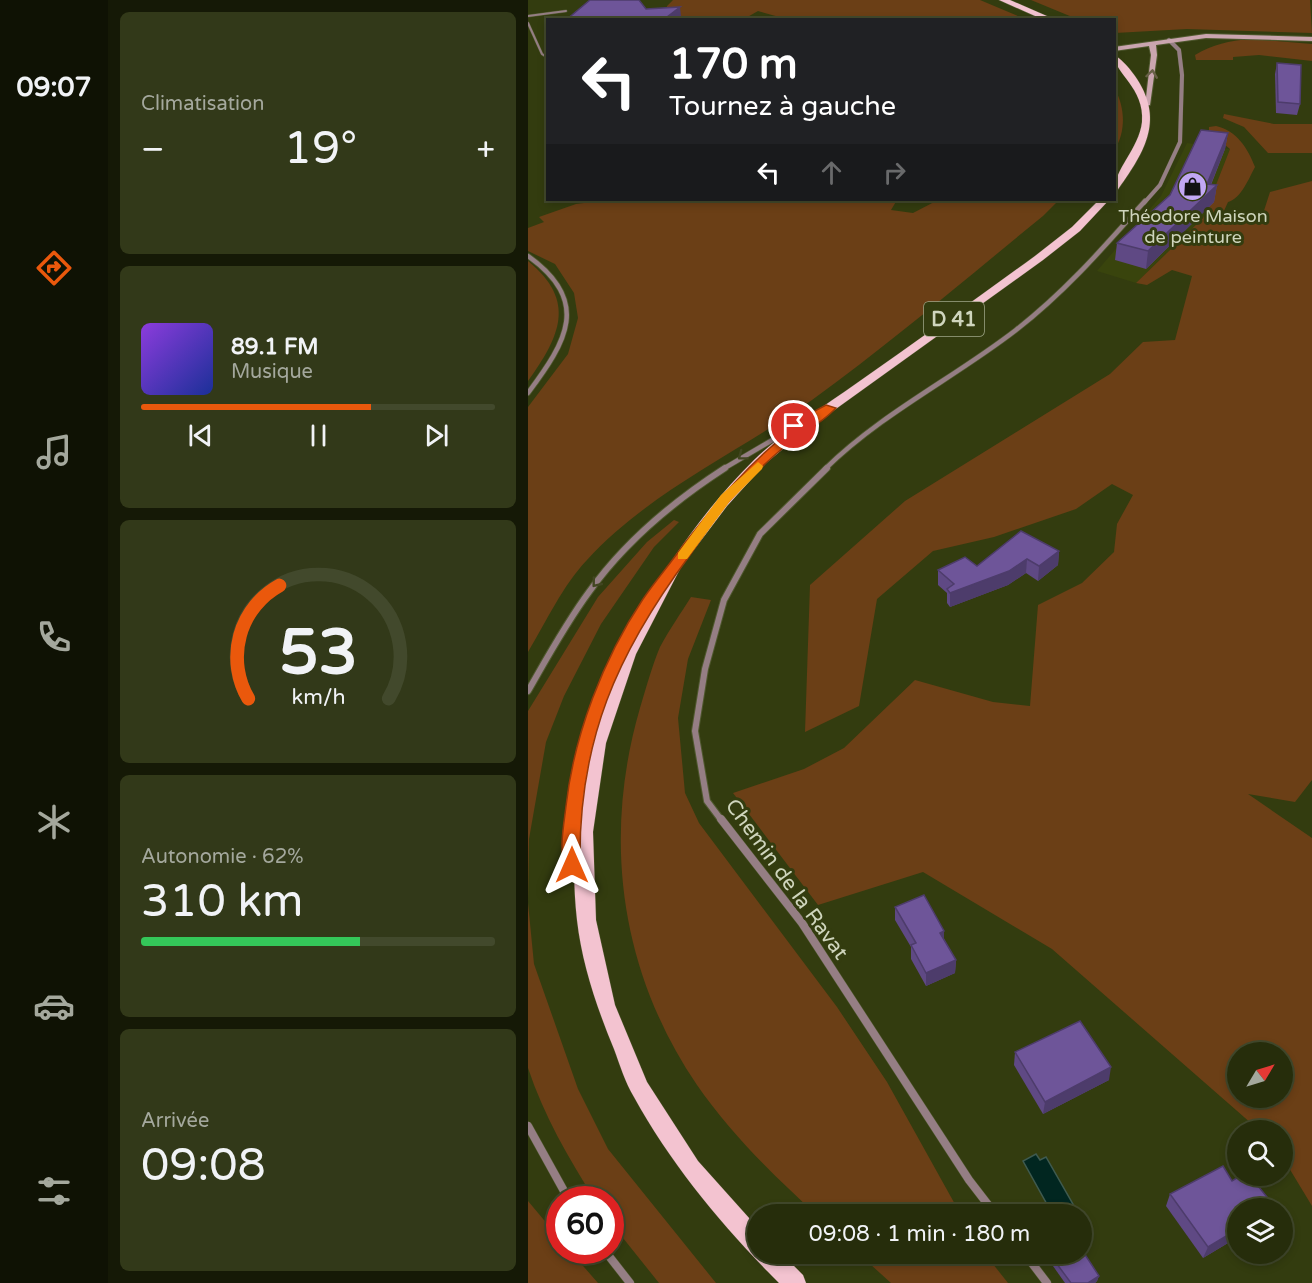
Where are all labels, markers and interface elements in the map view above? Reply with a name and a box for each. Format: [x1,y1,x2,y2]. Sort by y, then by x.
text: 170 m [669,39,798,90]
icon: left [570,42,648,120]
one-way arrow [1145,69,1157,78]
text: 09:07 [17,71,91,104]
text: Tournez à gauche [669,90,896,123]
text: Climatisation [141,92,264,116]
text: 19° [284,122,357,176]
text: − [141,130,165,169]
text: + [476,130,495,169]
icon: left [752,156,785,189]
icon: ahead [815,156,848,189]
icon: right [878,156,911,189]
shop icon: Théodore Maison de peinture [1177,171,1209,203]
place label: Théodore Maison de peinture [1118,205,1268,248]
icon: directions [33,247,75,289]
road number: D 41 [924,302,984,336]
text: 89.1 FM [231,334,319,360]
text: Musique [231,360,313,384]
pin [768,400,819,451]
icon: arrive [777,409,810,442]
icon: previous [184,419,217,452]
icon: pause [302,419,335,452]
icon: next [420,419,453,452]
icon: music [33,431,75,473]
one-way arrow [738,448,749,459]
one-way arrow [592,577,603,588]
icon: phone [33,616,75,658]
text: 53 [279,616,357,691]
text: km/h [291,684,345,710]
street label: Chemin de la Ravat [720,794,853,964]
icon: climate [33,801,75,843]
position arrow [540,833,604,897]
text: Autonomie · 62% [141,845,303,869]
text: 310 km [141,875,303,929]
icon: car [33,985,75,1027]
north arrow [1227,1042,1293,1108]
map controls [1227,1042,1293,1264]
text: Arrivée [141,1109,209,1133]
button: search [1227,1120,1293,1186]
text: 09:08 [141,1139,266,1193]
icon: filters [33,1170,75,1212]
speed limit sign: 60 [546,1186,624,1264]
button: layers [1227,1198,1293,1264]
text: 09:08 · 1 min · 180 m [809,1221,1030,1247]

